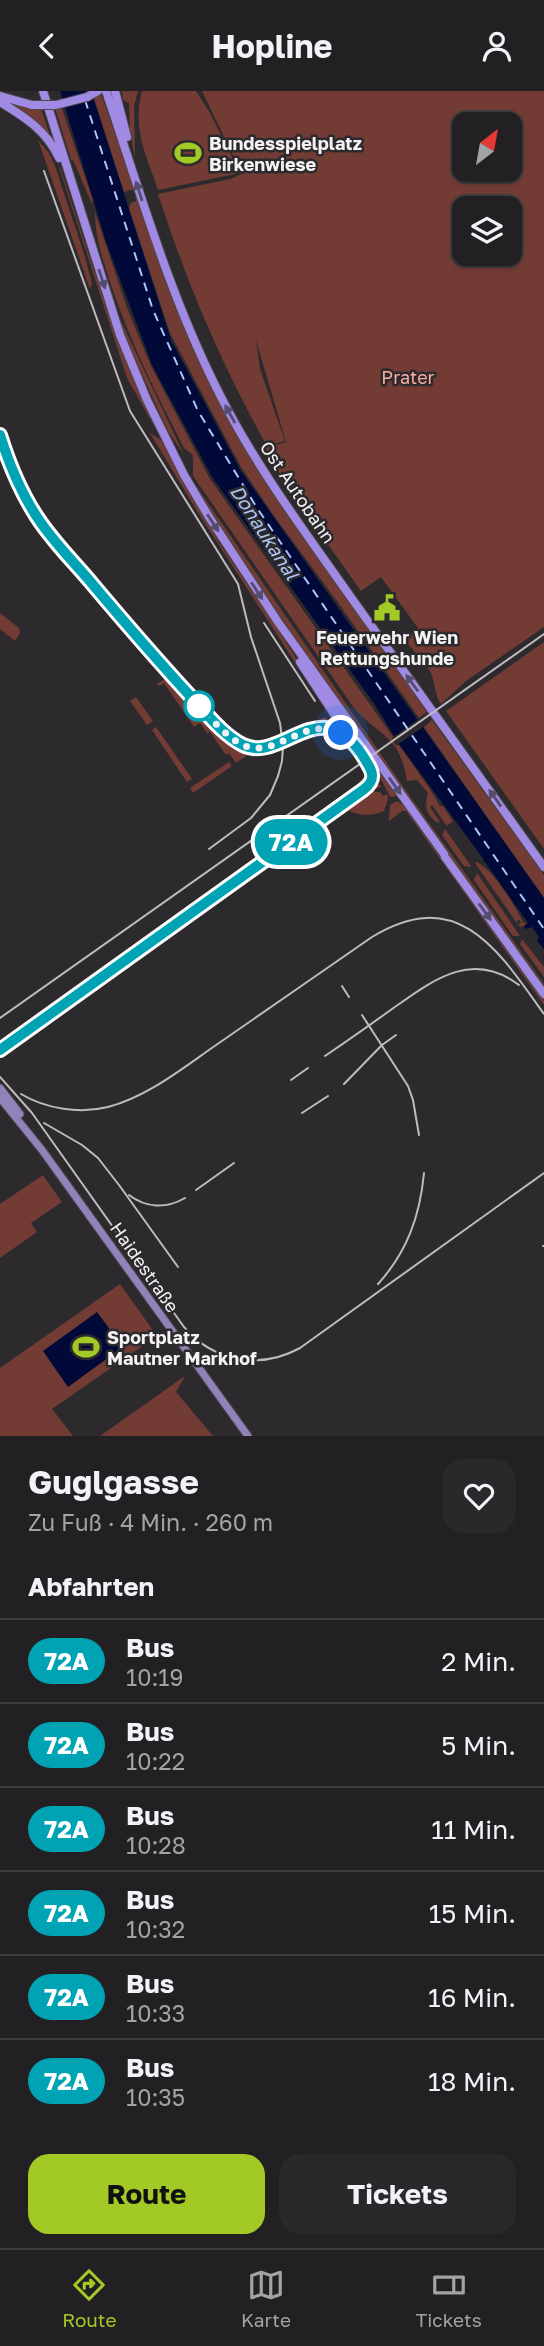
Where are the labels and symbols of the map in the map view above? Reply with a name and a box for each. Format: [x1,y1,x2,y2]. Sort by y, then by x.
north arrow [452,112,522,182]
place label: Bundesspielplatz Birkenwiese [209,132,362,175]
sports icon: Bundesspielplatz Birkenwiese [173,138,203,168]
one-way arrow [133,180,144,201]
one-way arrow [97,269,108,290]
park label: Prater [381,366,435,388]
one-way arrow [224,404,236,424]
street label: Ost Autobahn [256,437,340,547]
water label: Donaukanal [226,480,305,584]
one-way arrow [206,514,219,533]
one-way arrow [251,581,264,600]
public building icon: Feuerwehr Wien Rettungshunde [372,593,402,623]
place label: Feuerwehr Wien Rettungshunde [316,626,458,669]
one-way arrow [406,674,420,692]
unlabelled marker [184,691,214,721]
your location [323,715,358,750]
one-way arrow [388,777,402,795]
one-way arrow [488,789,502,807]
line badge: 72A [251,819,331,865]
one-way arrow [478,903,492,921]
street label: Haidestraße [106,1218,184,1316]
place label: Sportplatz Mautner Markhof [107,1326,257,1369]
sports icon: Sportplatz Mautner Markhof [71,1332,101,1362]

